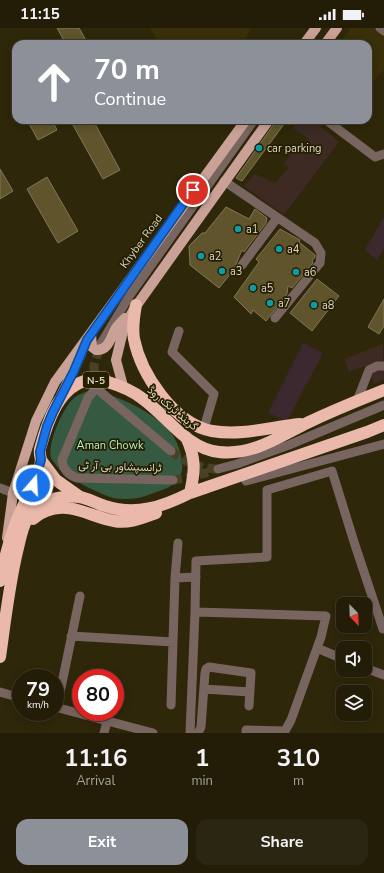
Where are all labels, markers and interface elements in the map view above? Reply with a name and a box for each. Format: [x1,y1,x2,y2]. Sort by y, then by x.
text: 11:15 [20,4,60,24]
text: 70 m [94,51,160,89]
icon: ahead [28,56,80,108]
text: Continue [94,87,166,111]
place label: car parking [267,141,322,156]
marker: car parking [254,143,264,153]
pin [176,173,210,207]
icon: arrive [182,179,204,201]
street label: Khyber Road [117,211,166,271]
place label: a1 [246,222,258,237]
marker: a1 [233,224,243,234]
place label: a4 [287,242,300,257]
marker: a4 [274,244,284,254]
place label: a2 [209,249,221,264]
marker: a2 [196,251,206,261]
place label: a3 [230,264,242,279]
place label: a6 [304,265,317,280]
marker: a3 [217,266,227,276]
marker: a6 [291,267,301,277]
place label: a5 [261,281,274,296]
marker: a5 [248,283,258,293]
place label: a7 [278,296,290,311]
marker: a7 [265,298,275,308]
place label: a8 [322,298,335,313]
marker: a8 [309,300,319,310]
road number: N-5 [83,372,109,388]
street label: گرینڈ ٹرنک روڈ [144,383,201,434]
park label: Aman Chowk [77,438,144,453]
street label: ٹرانسپشاور بی آر ٹی [78,458,163,475]
position arrow [12,464,54,506]
north arrow [336,597,372,633]
map controls [336,597,372,721]
button: sound [336,641,372,677]
speed limit sign: 80 [72,669,124,721]
text: 79 [26,676,50,703]
button: layers [336,685,372,721]
text: km/h [27,698,49,712]
text: 11:16 [64,742,127,774]
text: 1 [195,742,209,774]
text: 310 [277,742,320,774]
text: Arrival [76,772,115,790]
text: min [191,772,213,790]
text: m [293,772,304,790]
button: Exit [16,819,188,865]
button: Share [196,819,368,865]

